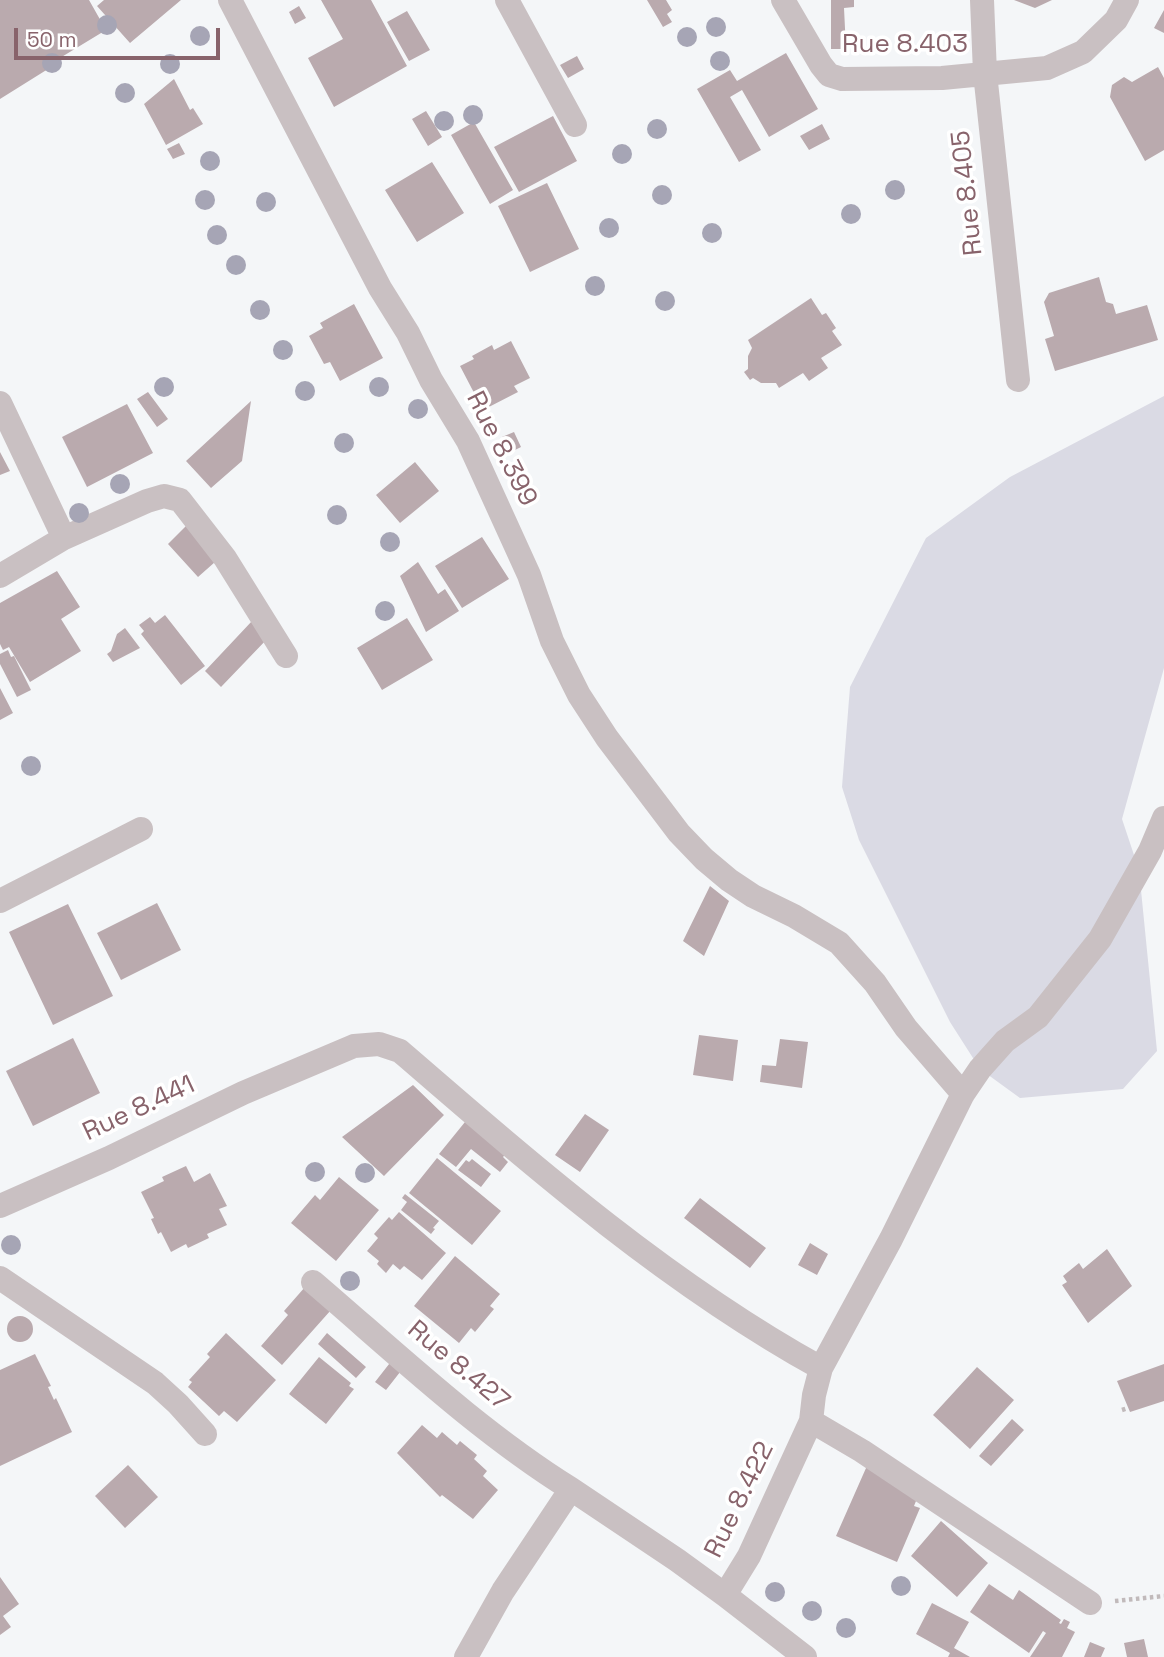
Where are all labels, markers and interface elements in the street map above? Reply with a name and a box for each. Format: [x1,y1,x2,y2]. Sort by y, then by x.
scale bar [18,14,224,58]
text: 50 m [27,26,77,53]
street label: Rue 8.403 [842,29,968,61]
street label: Rue 8.405 [946,129,990,257]
street label: Rue 8.399 [459,386,543,512]
street label: Rue 8.441 [78,1070,200,1148]
street label: Rue 8.427 [401,1314,515,1418]
street label: Rue 8.422 [699,1437,781,1563]

